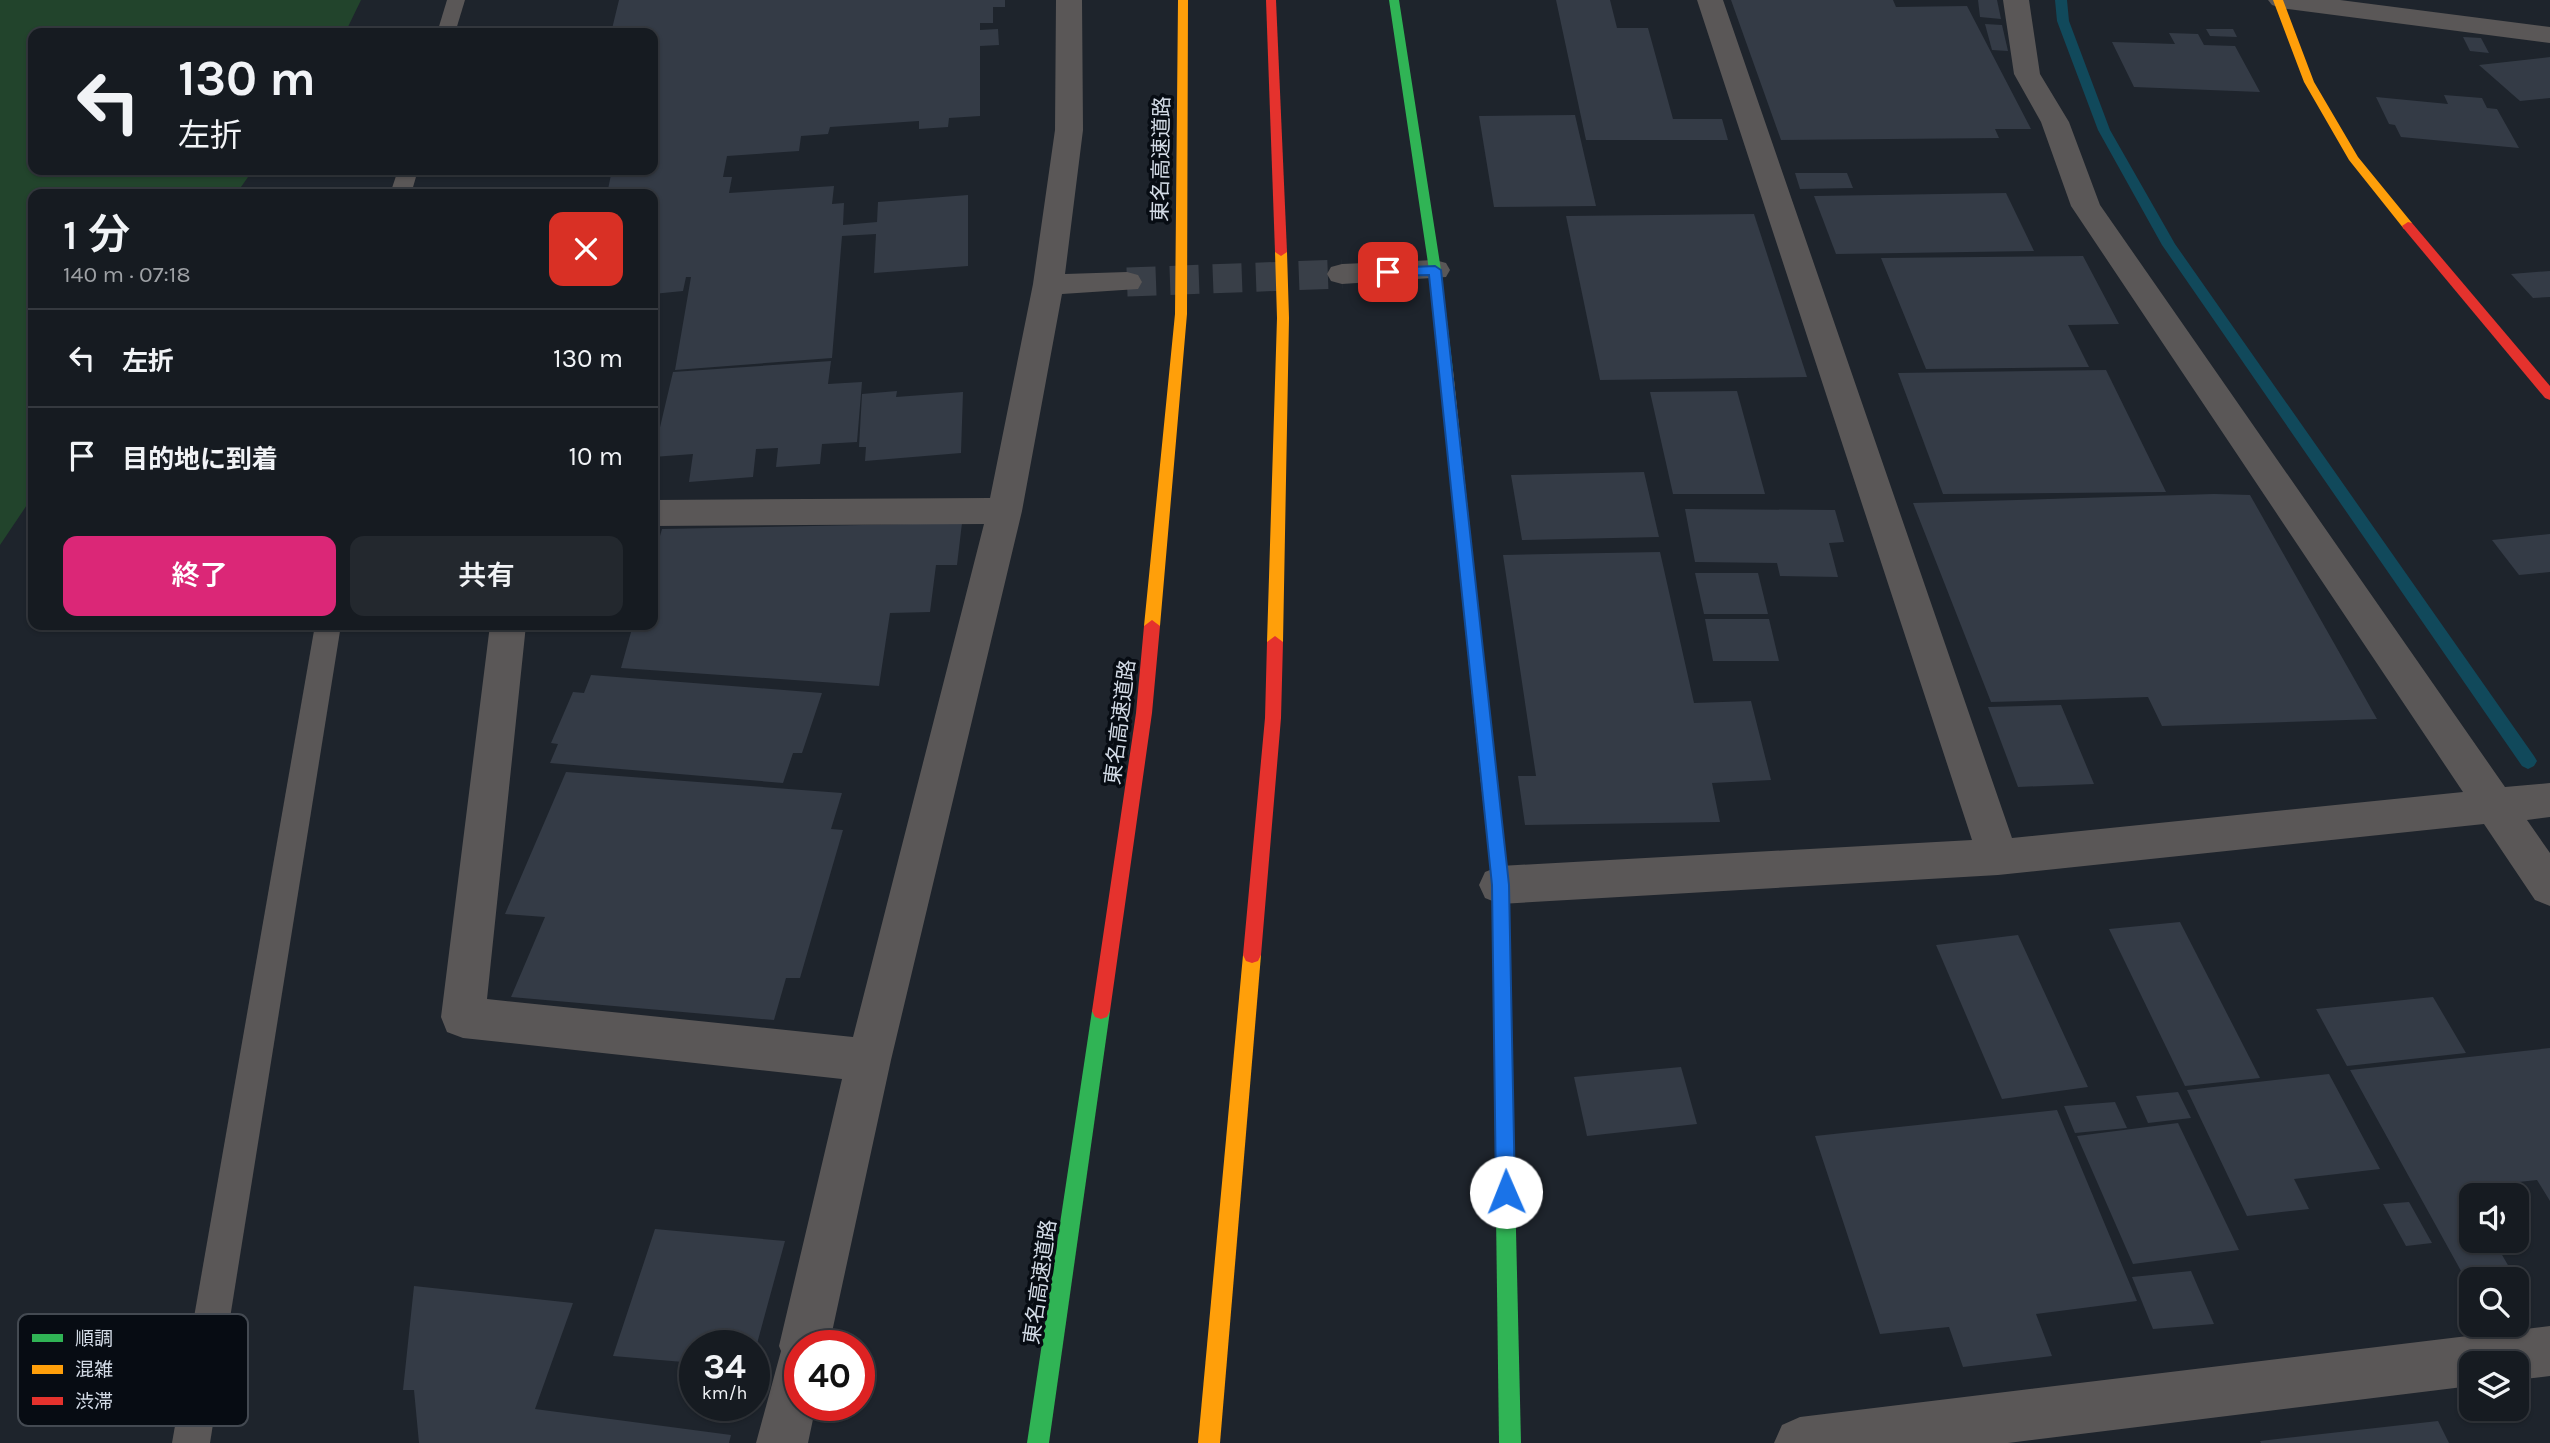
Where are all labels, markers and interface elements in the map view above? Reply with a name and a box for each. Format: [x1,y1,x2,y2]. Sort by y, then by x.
text: 130 m [178,50,316,107]
icon: left [63,56,154,147]
street label: 東名高速道路 [1148,96,1174,222]
text: 左折 [178,117,242,154]
text: 1 分 [63,210,130,260]
button: close [549,212,623,286]
pin [1358,242,1418,302]
icon: arrive [1369,253,1407,291]
text: 140 m · 07:18 [63,261,191,288]
icon: left [63,339,101,377]
text: 130 m [553,343,623,374]
text: 左折 [122,346,174,377]
icon: arrive [63,437,101,475]
text: 10 m [568,441,623,472]
text: 目的地に到着 [122,444,278,475]
button: 終了 [63,536,336,616]
button: 共有 [350,536,623,616]
street label: 東名高速道路 [1100,658,1140,786]
position arrow [1469,1155,1543,1229]
map controls [2459,1183,2529,1421]
button: sound [2459,1183,2529,1253]
street label: 東名高速道路 [1019,1218,1061,1346]
button: search [2459,1267,2529,1337]
legend [18,1314,248,1426]
text: 順調 [75,1328,113,1350]
speed limit sign: 40 [784,1330,875,1421]
text: 34 [703,1346,746,1387]
button: layers [2459,1351,2529,1421]
text: 混雑 [75,1359,113,1381]
text: km/h [702,1382,747,1404]
text: 渋滞 [75,1391,113,1413]

